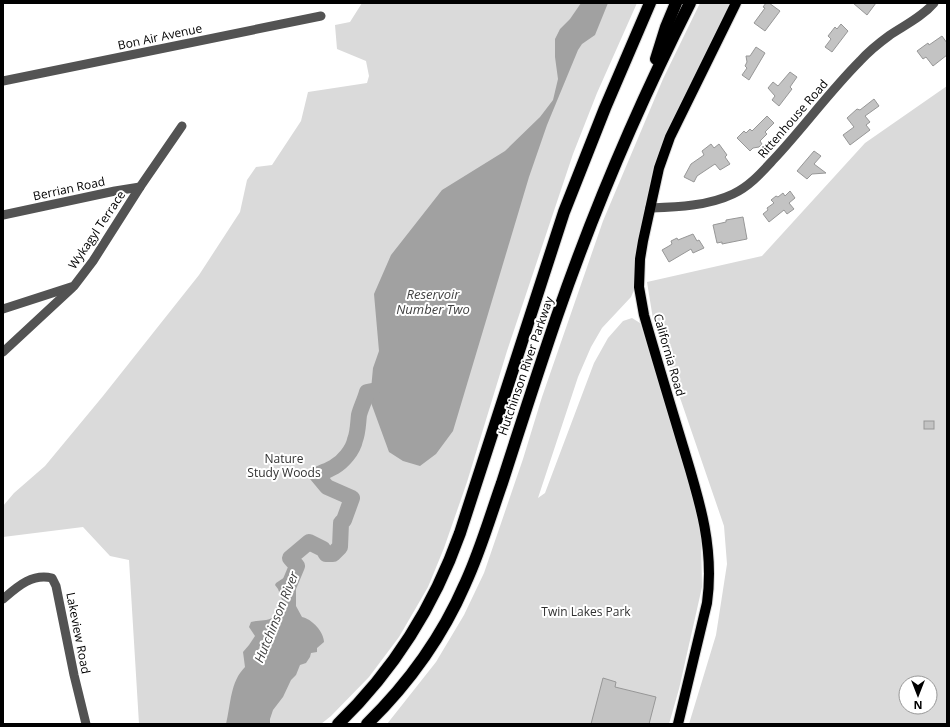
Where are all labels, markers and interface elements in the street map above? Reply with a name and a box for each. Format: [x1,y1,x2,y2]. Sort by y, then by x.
street label: Bon Air Avenue [116,19,204,54]
street label: Rittenhouse Road [754,76,832,162]
street label: Berrian Road [31,173,106,204]
street label: Wykagyl Terrace [64,187,129,272]
water label: Reservoir Number Two [396,285,470,318]
street label: Hutchinson River Parkway [494,293,558,437]
street label: California Road [650,312,689,398]
park label: Nature Study Woods [247,450,321,481]
water label: Hutchinson River [250,568,303,665]
street label: Lakeview Road [62,591,95,675]
park label: Twin Lakes Park [541,603,631,620]
north arrow [898,675,938,715]
text: N [914,698,922,713]

